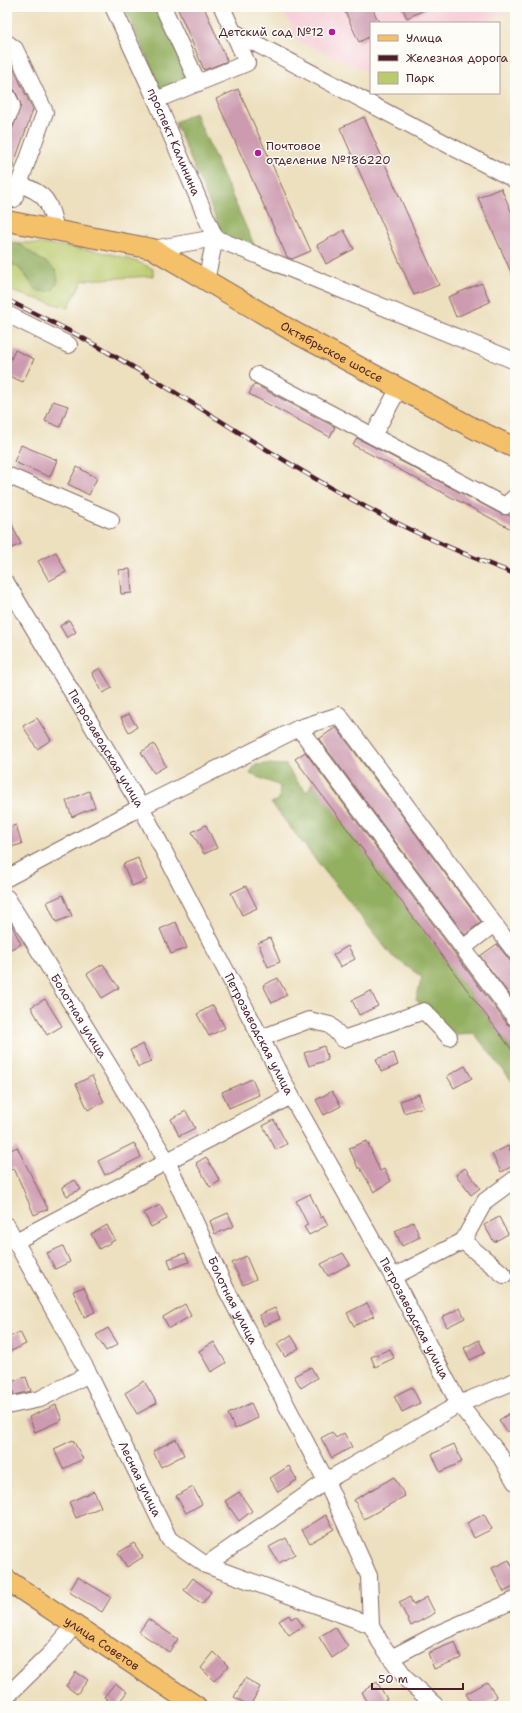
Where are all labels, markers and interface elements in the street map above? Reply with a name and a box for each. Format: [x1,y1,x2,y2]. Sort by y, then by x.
legend [370,22,500,94]
place label: Детский сад №12 [219,24,324,40]
marker: Детский сад №12 [327,27,337,37]
text: Улица [406,30,443,46]
text: Железная дорога [406,50,509,66]
text: Парк [406,70,435,86]
street label: проспект Калинина [144,85,204,199]
place label: Почтовое отделение №186220 [266,138,391,168]
marker: Почтовое отделение №186220 [253,148,263,158]
street label: Октябрьское шоссе [278,318,386,386]
street label: Петрозаводская улица [64,687,148,811]
street label: Болотная улица [47,971,111,1062]
street label: Петрозаводская улица [221,971,297,1098]
street label: Болотная улица [204,1254,262,1347]
street label: Петрозаводская улица [376,1255,453,1382]
street label: Лесная улица [115,1439,165,1520]
street label: улица Советов [61,1612,142,1674]
scale bar [372,1665,463,1691]
text: 50 m [378,1671,408,1687]

